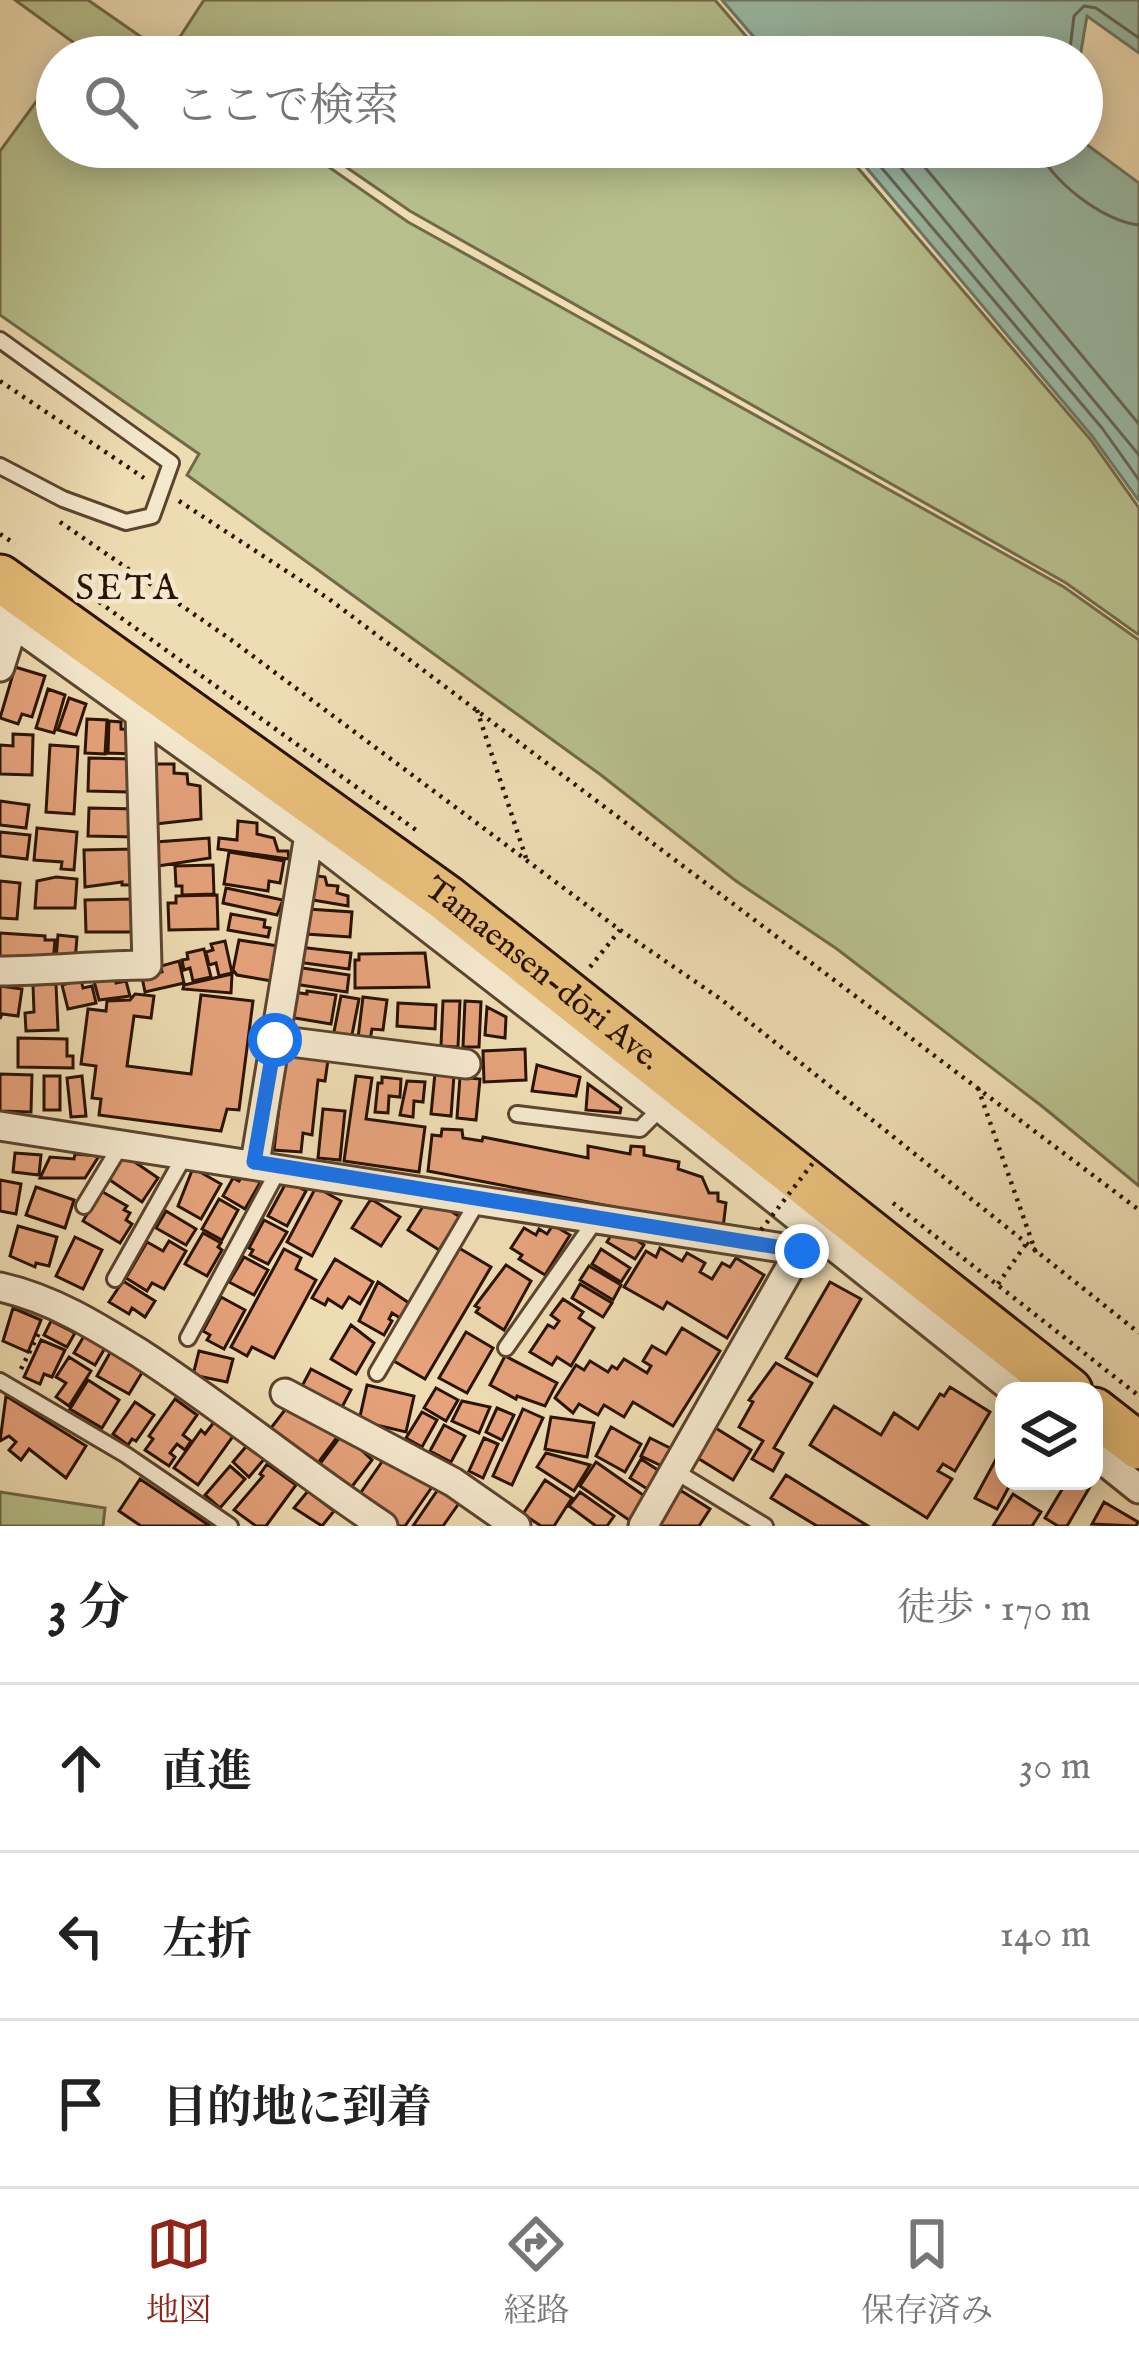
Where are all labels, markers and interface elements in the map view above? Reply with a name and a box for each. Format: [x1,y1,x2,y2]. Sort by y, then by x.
search box [36,36,1103,168]
icon: search [78,69,144,135]
text: ここで検索 [174,79,399,136]
district label: SETA [76,566,181,612]
street label: Tamaensen-dōri Ave. [416,868,669,1081]
route start [248,1013,302,1067]
route end [775,1224,829,1278]
map controls [995,1382,1103,1490]
button: layers [995,1382,1103,1490]
text: 3 分 [48,1578,129,1643]
text: 徒歩 · 170 m [897,1585,1091,1634]
icon: ahead [48,1735,114,1801]
text: 30 m [1019,1743,1091,1792]
text: 直進 [162,1745,252,1802]
icon: left [48,1903,114,1969]
text: 140 m [1000,1911,1091,1960]
text: 左折 [162,1913,252,1970]
icon: arrive [48,2071,114,2137]
text: 目的地に到着 [162,2081,432,2138]
tab: 地図 [146,2211,212,2333]
tab: 経路 [503,2211,569,2333]
tab: 保存済み [861,2211,993,2333]

